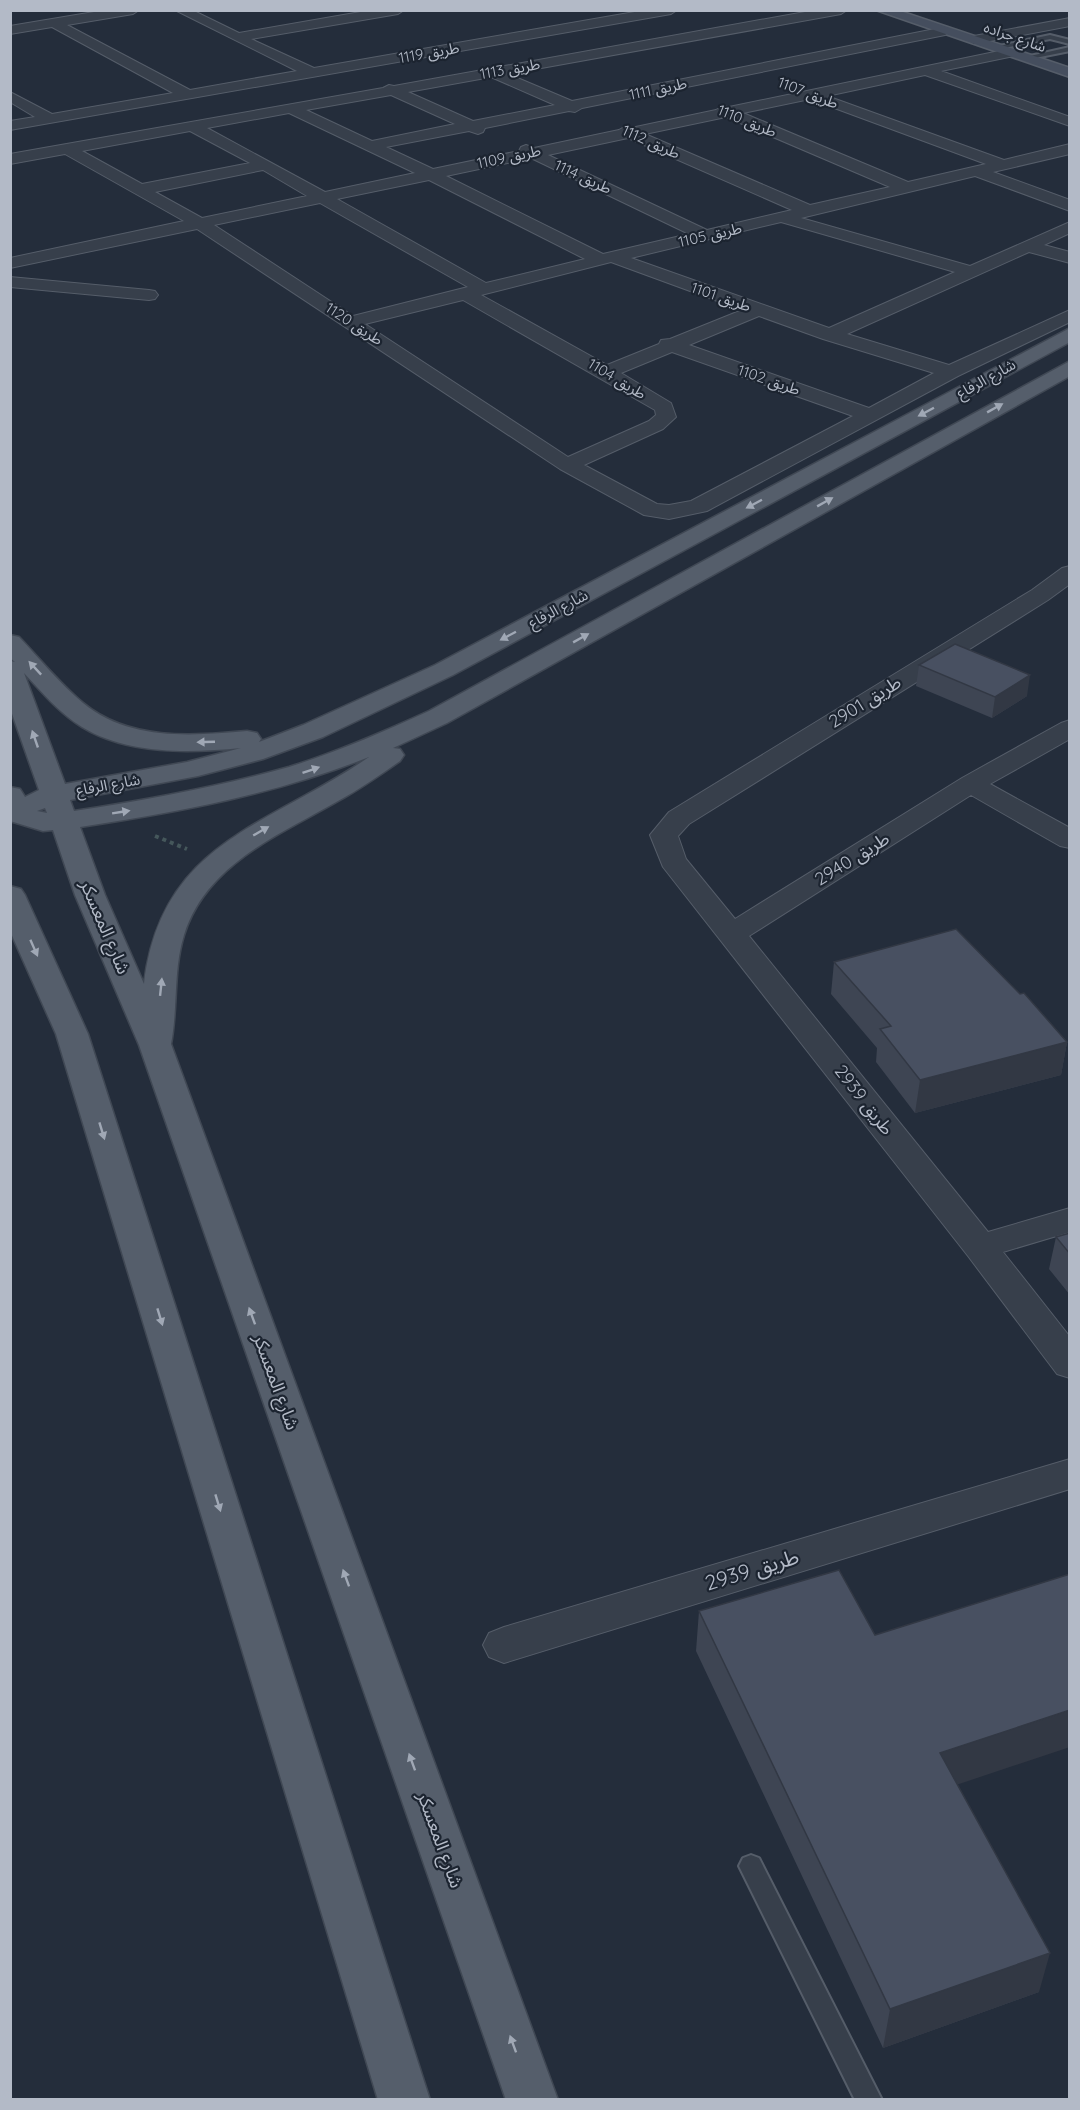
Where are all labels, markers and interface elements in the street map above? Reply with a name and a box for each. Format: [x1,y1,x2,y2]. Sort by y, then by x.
street label: شارع جراده [981,17,1049,59]
street label: طريق 1119 [397,38,461,68]
street label: طريق 1113 [478,54,542,84]
street label: طريق 1107 [775,72,841,114]
street label: طريق 1111 [627,73,689,105]
street label: طريق 1110 [715,100,779,142]
street label: طريق 1112 [619,120,683,164]
street label: طريق 1109 [475,140,543,174]
street label: طريق 1114 [551,155,615,199]
street label: طريق 1105 [676,218,744,252]
street label: طريق 1101 [688,277,754,317]
street label: طريق 1120 [321,298,387,350]
street label: طريق 1104 [584,354,650,404]
street label: شارع الرفاع [953,354,1020,405]
street label: طريق 1102 [735,360,803,400]
one-way arrow [987,403,1004,413]
one-way arrow [917,407,934,417]
one-way arrow [817,497,834,507]
one-way arrow [745,499,762,509]
street label: شارع الرفاع [525,585,593,635]
one-way arrow [499,631,516,641]
one-way arrow [573,632,589,643]
one-way arrow [29,661,43,675]
street label: طريق 2901 [824,670,905,733]
one-way arrow [29,730,39,748]
one-way arrow [196,738,215,747]
one-way arrow [302,765,320,774]
street label: شارع الرفاع [74,769,142,802]
one-way arrow [111,808,130,817]
one-way arrow [253,826,270,836]
street label: طريق 2940 [810,827,893,891]
street label: شارع المعسكر [72,875,136,979]
one-way arrow [29,940,39,958]
one-way arrow [156,977,166,996]
street label: طريق 2939 [830,1060,899,1140]
one-way arrow [98,1122,107,1140]
one-way arrow [246,1307,256,1325]
one-way arrow [156,1308,165,1326]
street label: شارع المعسكر [245,1330,304,1434]
one-way arrow [214,1494,223,1512]
street label: طريق 2939 [702,1542,802,1597]
one-way arrow [341,1569,350,1587]
one-way arrow [406,1753,416,1771]
street label: شارع المعسكر [409,1788,468,1892]
one-way arrow [507,2035,517,2053]

